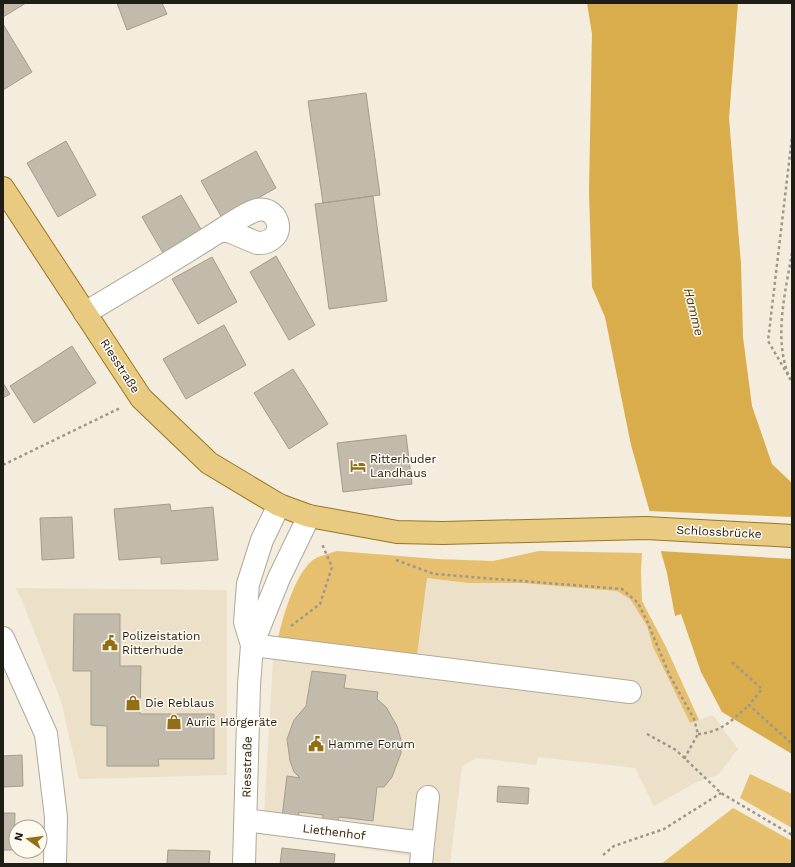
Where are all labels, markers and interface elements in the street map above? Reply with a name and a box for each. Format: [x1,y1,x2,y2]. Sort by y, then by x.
water label: Hamme [681,286,707,338]
street label: Riesstraße [97,336,143,396]
place label: Ritterhuder Landhaus [370,452,437,480]
hotel icon: Ritterhuder Landhaus [349,457,367,475]
street label: Schlossbrücke [676,523,762,541]
place label: Polizeistation Ritterhude [122,629,200,657]
public building icon: Polizeistation Ritterhude [101,634,119,652]
shop icon: Die Reblaus [124,694,142,712]
place label: Die Reblaus [145,696,214,710]
shop icon: Auric Hörgeräte [165,713,183,731]
place label: Auric Hörgeräte [186,715,277,729]
public building icon: Hamme Forum [307,735,325,753]
street label: Riesstraße [239,736,255,798]
place label: Hamme Forum [328,737,415,751]
north arrow [8,819,48,859]
street label: Liethenhof [302,821,366,843]
text: N [11,831,26,842]

